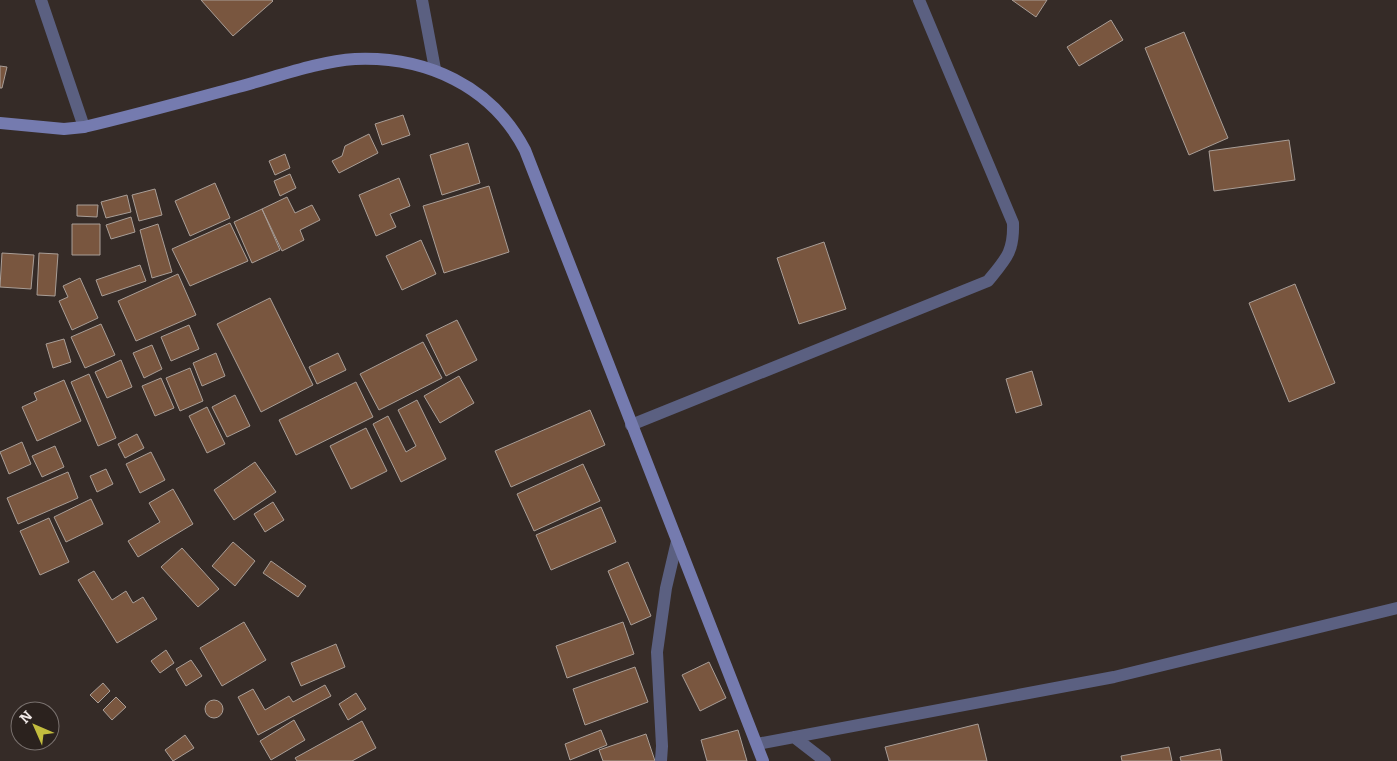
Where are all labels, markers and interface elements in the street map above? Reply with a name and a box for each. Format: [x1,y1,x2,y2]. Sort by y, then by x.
north arrow [10,701,60,751]
text: N [16,707,36,727]

